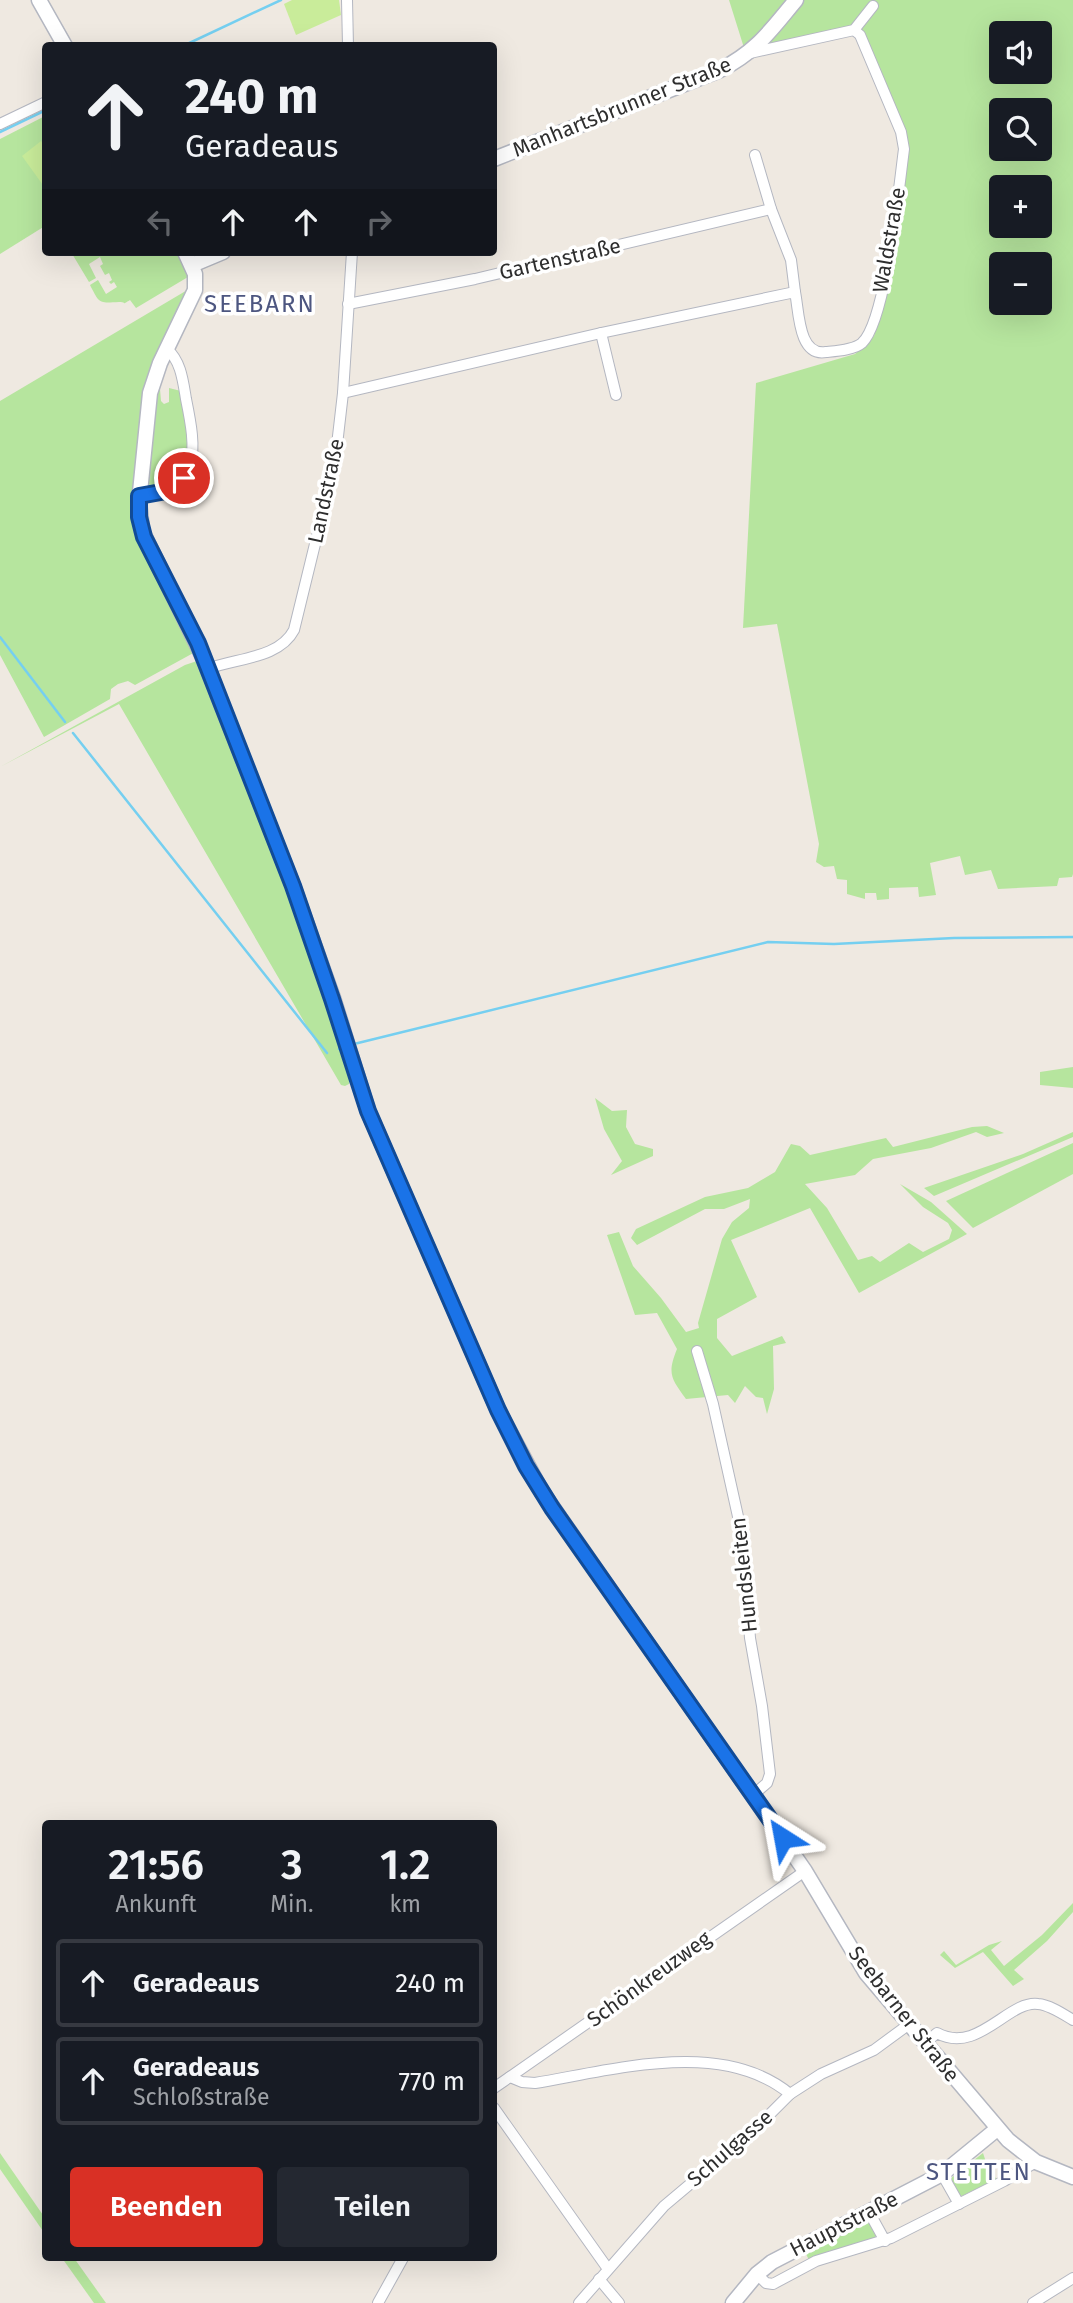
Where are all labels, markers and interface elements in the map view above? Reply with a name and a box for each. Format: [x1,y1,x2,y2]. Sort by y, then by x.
map controls [989,21,1052,315]
button: sound [989,21,1052,84]
street label: Manhartsbrunner Straße [509,51,735,163]
text: 240 m [185,67,318,126]
icon: ahead [70,70,161,161]
button: search [989,98,1052,161]
text: Geradeaus [185,127,339,165]
button: + [989,175,1052,238]
street label: Waldstraße [867,185,911,295]
icon: left [141,203,179,241]
icon: ahead [214,203,252,241]
icon: ahead [287,203,325,241]
icon: right [360,203,398,241]
street label: Gartenstraße [497,232,623,286]
button: − [989,252,1052,315]
district label: SEEBARN [204,290,316,318]
street label: Landstraße [302,436,350,546]
pin [154,448,214,508]
icon: arrive [165,459,203,497]
street label: Hundsleiten [725,1516,763,1634]
position arrow [746,1801,820,1875]
text: 21:56 [108,1840,204,1890]
text: 3 [281,1840,303,1890]
text: 1.2 [380,1840,431,1890]
text: Ankunft [116,1890,197,1918]
text: Min. [270,1890,314,1918]
text: km [390,1890,421,1918]
street label: Schönkreuzweg [582,1925,716,2033]
street label: Seebarner Straße [843,1941,965,2087]
icon: ahead [74,1964,112,2002]
text: Geradeaus [133,1968,259,1999]
text: 240 m [395,1968,465,1999]
text: Geradeaus [133,2052,259,2083]
icon: ahead [74,2062,112,2100]
text: 770 m [399,2066,465,2097]
text: Schloßstraße [133,2083,270,2111]
street label: Schulgasse [682,2104,778,2192]
district label: STETTEN [926,2158,1032,2186]
button: Beenden [70,2167,263,2247]
button: Teilen [277,2167,469,2247]
street label: Hauptstraße [786,2186,902,2262]

